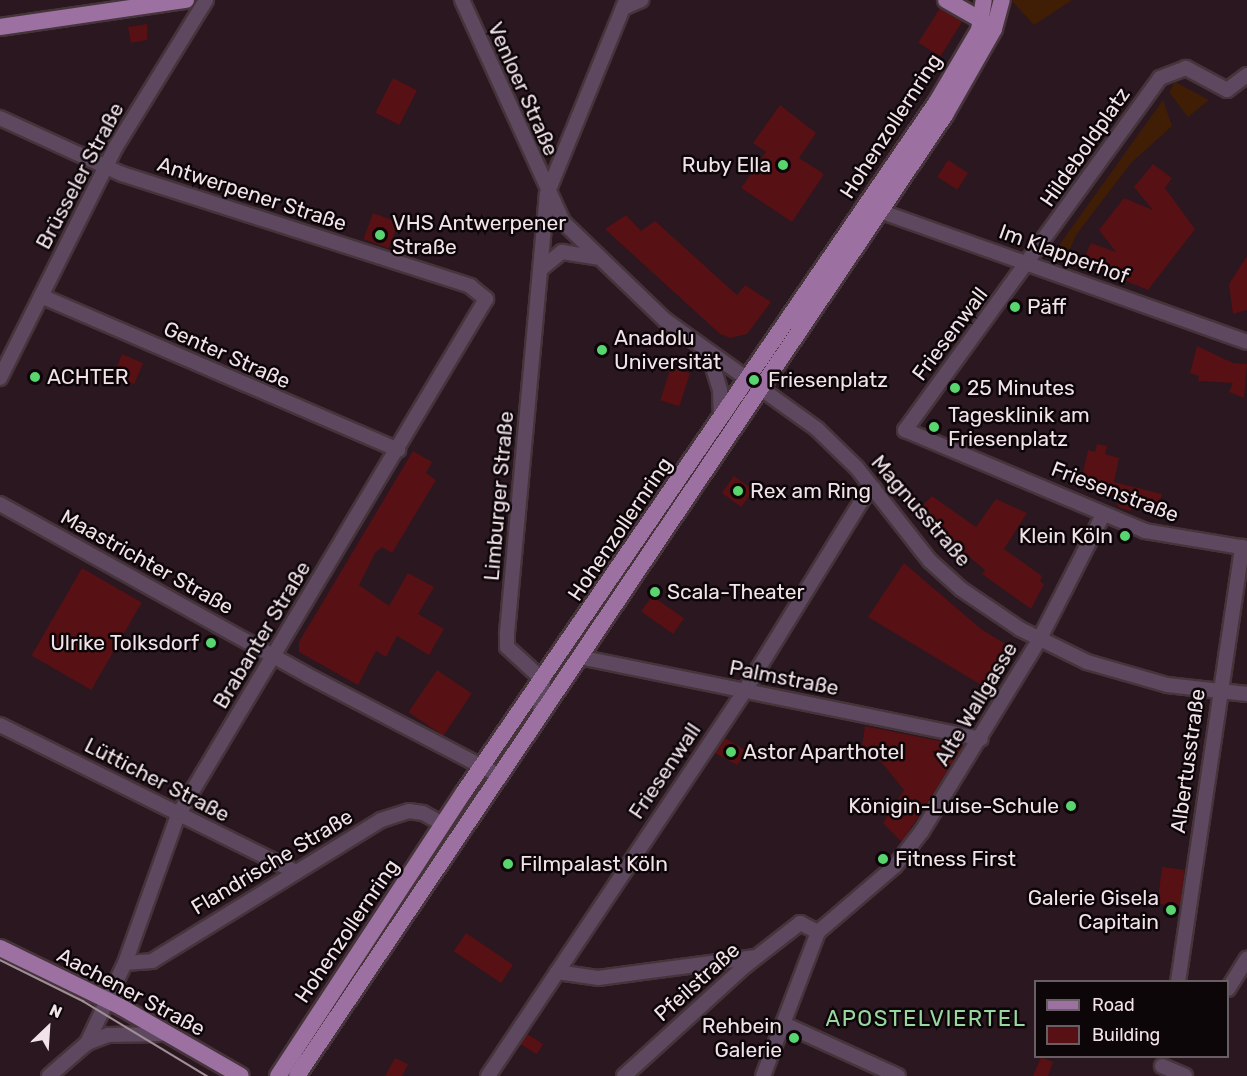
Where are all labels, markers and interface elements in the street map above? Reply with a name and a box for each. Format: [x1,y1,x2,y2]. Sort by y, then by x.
street label: Venloer Straße [482,18,564,160]
street label: Hohenzollernring [835,49,947,203]
street label: Hildeboldplatz [1035,83,1135,211]
street label: Brüsseler Straße [31,98,129,254]
street label: Antwerpener Straße [154,151,350,237]
place label: Ruby Ella [681,152,771,178]
marker: Ruby Ella [776,158,790,172]
place label: VHS Antwerpener Straße [392,210,567,260]
street label: Im Klapperhof [996,219,1132,289]
marker: VHS Antwerpener Straße [373,228,387,242]
street label: Friesenwall [907,282,993,386]
place label: Päff [1027,294,1066,320]
marker: Päff [1008,300,1022,314]
street label: Genter Straße [160,316,294,394]
place label: Anadolu Universität [614,325,721,375]
marker: Anadolu Universität [595,343,609,357]
place label: ACHTER [47,364,128,390]
place label: Friesenplatz [768,367,888,393]
marker: ACHTER [28,370,42,384]
marker: Friesenplatz [745,371,763,389]
place label: 25 Minutes [967,375,1075,401]
marker: 25 Minutes [948,381,962,395]
place label: Tagesklinik am Friesenplatz [948,402,1090,452]
street label: Limburger Straße [479,410,519,582]
marker: Tagesklinik am Friesenplatz [925,418,943,436]
street label: Magnusstraße [866,450,976,572]
street label: Hohenzollernring [563,452,677,606]
street label: Friesenstraße [1048,456,1182,528]
place label: Rex am Ring [750,478,871,504]
marker: Rex am Ring [731,484,745,498]
street label: Maastrichter Straße [56,504,238,620]
place label: Klein Köln [1019,523,1113,549]
marker: Klein Köln [1118,529,1132,543]
street label: Brabanter Straße [208,557,316,713]
place label: Scala-Theater [667,579,804,605]
marker: Scala-Theater [648,585,662,599]
place label: Ulrike Tolksdorf [50,630,199,656]
marker: Ulrike Tolksdorf [204,636,218,650]
street label: Alte Wallgasse [929,638,1023,770]
street label: Palmstraße [727,655,841,701]
street label: Albertusstraße [1165,687,1211,835]
street label: Friesenwall [624,718,706,824]
street label: Lütticher Straße [80,733,234,827]
place label: Astor Aparthotel [743,739,905,765]
marker: Astor Aparthotel [724,745,738,759]
place label: Königin-Luise-Schule [848,793,1059,819]
marker: Königin-Luise-Schule [1064,799,1078,813]
street label: Flandrische Straße [187,804,357,920]
place label: Fitness First [895,846,1016,872]
place label: Filmpalast Köln [520,851,668,877]
marker: Fitness First [876,852,890,866]
street label: Hohenzollernring [290,854,404,1008]
marker: Filmpalast Köln [501,857,515,871]
place label: Galerie Gisela Capitain [1028,885,1159,935]
marker: Galerie Gisela Capitain [1164,903,1178,917]
street label: Pfeilstraße [649,937,745,1027]
street label: Aachener Straße [53,942,209,1042]
legend [1034,980,1229,1058]
text: Road [1092,994,1135,1016]
north arrow [18,998,78,1058]
text: N [47,1000,65,1022]
district label: APOSTELVIERTEL [825,1006,1027,1032]
place label: Rehbein Galerie [702,1013,782,1063]
text: Building [1092,1024,1160,1046]
marker: Rehbein Galerie [787,1031,801,1045]

